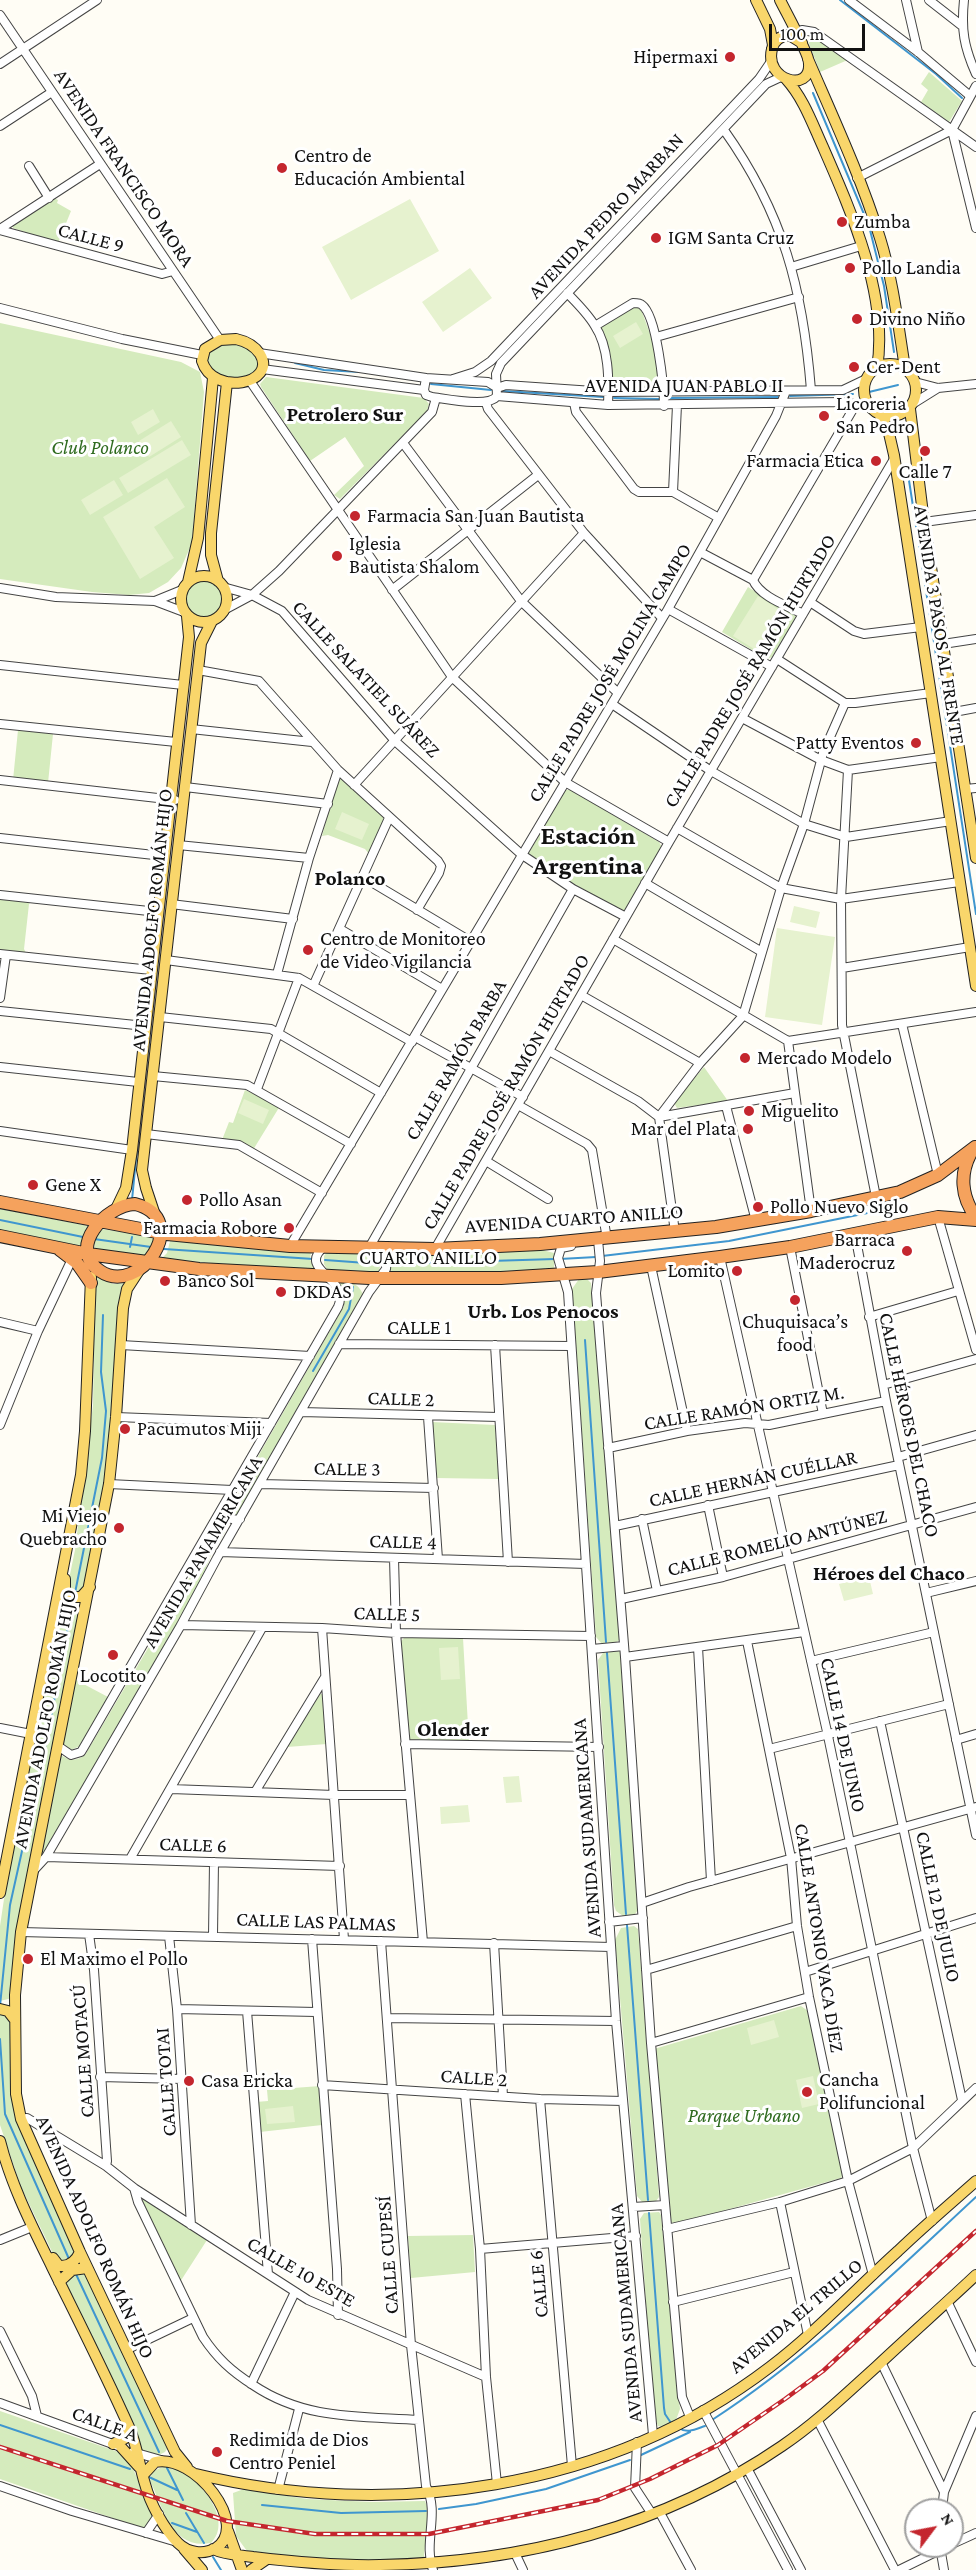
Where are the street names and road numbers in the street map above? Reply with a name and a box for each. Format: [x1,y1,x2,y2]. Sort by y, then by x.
street label: AVENIDA FRANCISCO MORA [49,64,199,272]
street label: AVENIDA PEDRO MARBAN [523,128,689,304]
street label: CALLE 9 [55,218,127,258]
street label: AVENIDA JUAN PABLO II [585,374,783,398]
street label: AVENIDA 3 PASOS AL FRENTE [908,503,970,747]
street label: CALLE PADRE JOSÉ RAMÓN HURTADO [659,530,841,812]
street label: CALLE PADRE JOSÉ MOLINA CAMPO [523,539,697,807]
street label: CALLE SALATIEL SUÁREZ [287,595,445,763]
street label: AVENIDA ADOLFO ROMÁN HIJO [126,788,178,1052]
street label: CALLE PADRE JOSÉ RAMÓN HURTADO [417,950,595,1234]
street label: CALLE RAMÓN BARBA [400,975,512,1145]
street label: AVENIDA CUARTO ANILLO [464,1199,684,1239]
street label: CUARTO ANILLO [359,1246,497,1270]
street label: CALLE HÉROES DEL CHACO [873,1311,945,1539]
street label: CALLE 1 [387,1316,451,1340]
street label: CALLE RAMÓN ORTIZ M. [642,1380,846,1436]
street label: CALLE 2 [367,1386,435,1412]
street label: CALLE HERNÁN CUÉLLAR [647,1445,859,1513]
street label: AVENIDA PANAMERICANA [138,1452,268,1652]
street label: CALLE 3 [313,1456,381,1482]
street label: CALLE ROMELIO ANTÚNEZ [665,1504,889,1582]
street label: CALLE 4 [369,1529,437,1555]
street label: AVENIDA ADOLFO ROMÁN HIJO [8,1587,82,1851]
street label: CALLE 5 [353,1601,421,1627]
street label: CALLE 14 DE JUNIO [815,1655,871,1815]
street label: AVENIDA SUDAMERICANA [567,1718,607,1938]
street label: CALLE ANTONIO VACA DÍEZ [789,1822,849,2054]
street label: CALLE 12 DE JULIO [910,1829,966,1985]
street label: CALLE 6 [159,1832,227,1858]
street label: CALLE LAS PALMAS [236,1907,396,1937]
street label: CALLE MOTACÚ [66,1984,100,2118]
street label: CALLE TOTAI [150,2027,182,2137]
street label: CALLE 2 [440,2064,508,2092]
street label: AVENIDA ADOLFO ROMÁN HIJO [30,2112,160,2362]
street label: CALLE CUPESÍ [372,2195,404,2315]
street label: AVENIDA SUDAMERICANA [604,2202,648,2424]
street label: CALLE 10 ESTE [243,2231,359,2313]
street label: CALLE 6 [524,2249,554,2319]
street label: AVENIDA EL TRILLO [724,2253,868,2379]
street label: CALLE A [69,2401,141,2447]

